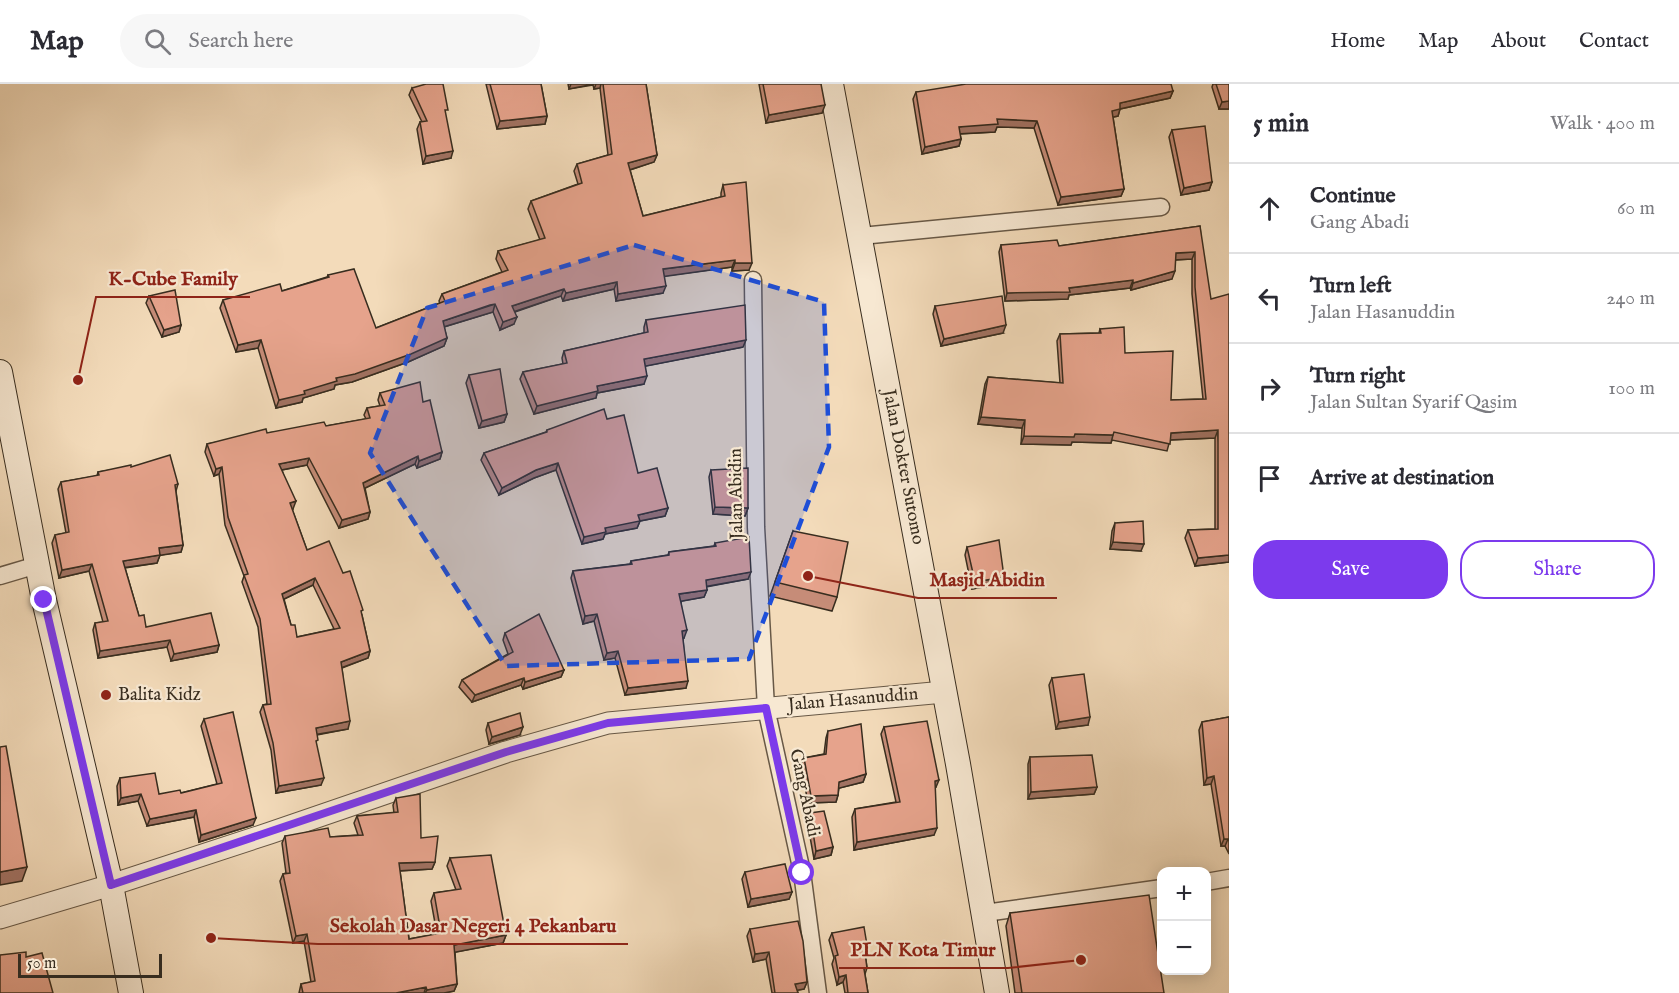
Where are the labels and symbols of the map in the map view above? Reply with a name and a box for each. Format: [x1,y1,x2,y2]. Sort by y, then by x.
callout: K-Cube Family [96,259,250,297]
text: K-Cube Family [108,267,239,292]
street label: Jalan Dokter Sutomo [876,386,929,547]
street label: Jalan Abidin [725,448,749,542]
callout: Masjid Abidin [918,560,1057,598]
text: Masjid Abidin [929,568,1045,593]
route end [30,586,56,612]
street label: Jalan Hasanuddin [785,683,919,717]
place label: Balita Kidz [118,684,201,707]
marker: Balita Kidz [99,688,113,702]
street label: Gang Abadi [783,747,825,839]
route start [788,859,814,885]
callout: Sekolah Dasar Negeri 4 Pekanbaru [318,906,628,944]
text: Sekolah Dasar Negeri 4 Pekanbaru [330,914,617,939]
callout: PLN Kota Timur [839,930,1008,968]
text: PLN Kota Timur [850,938,996,963]
scale bar [18,951,162,978]

